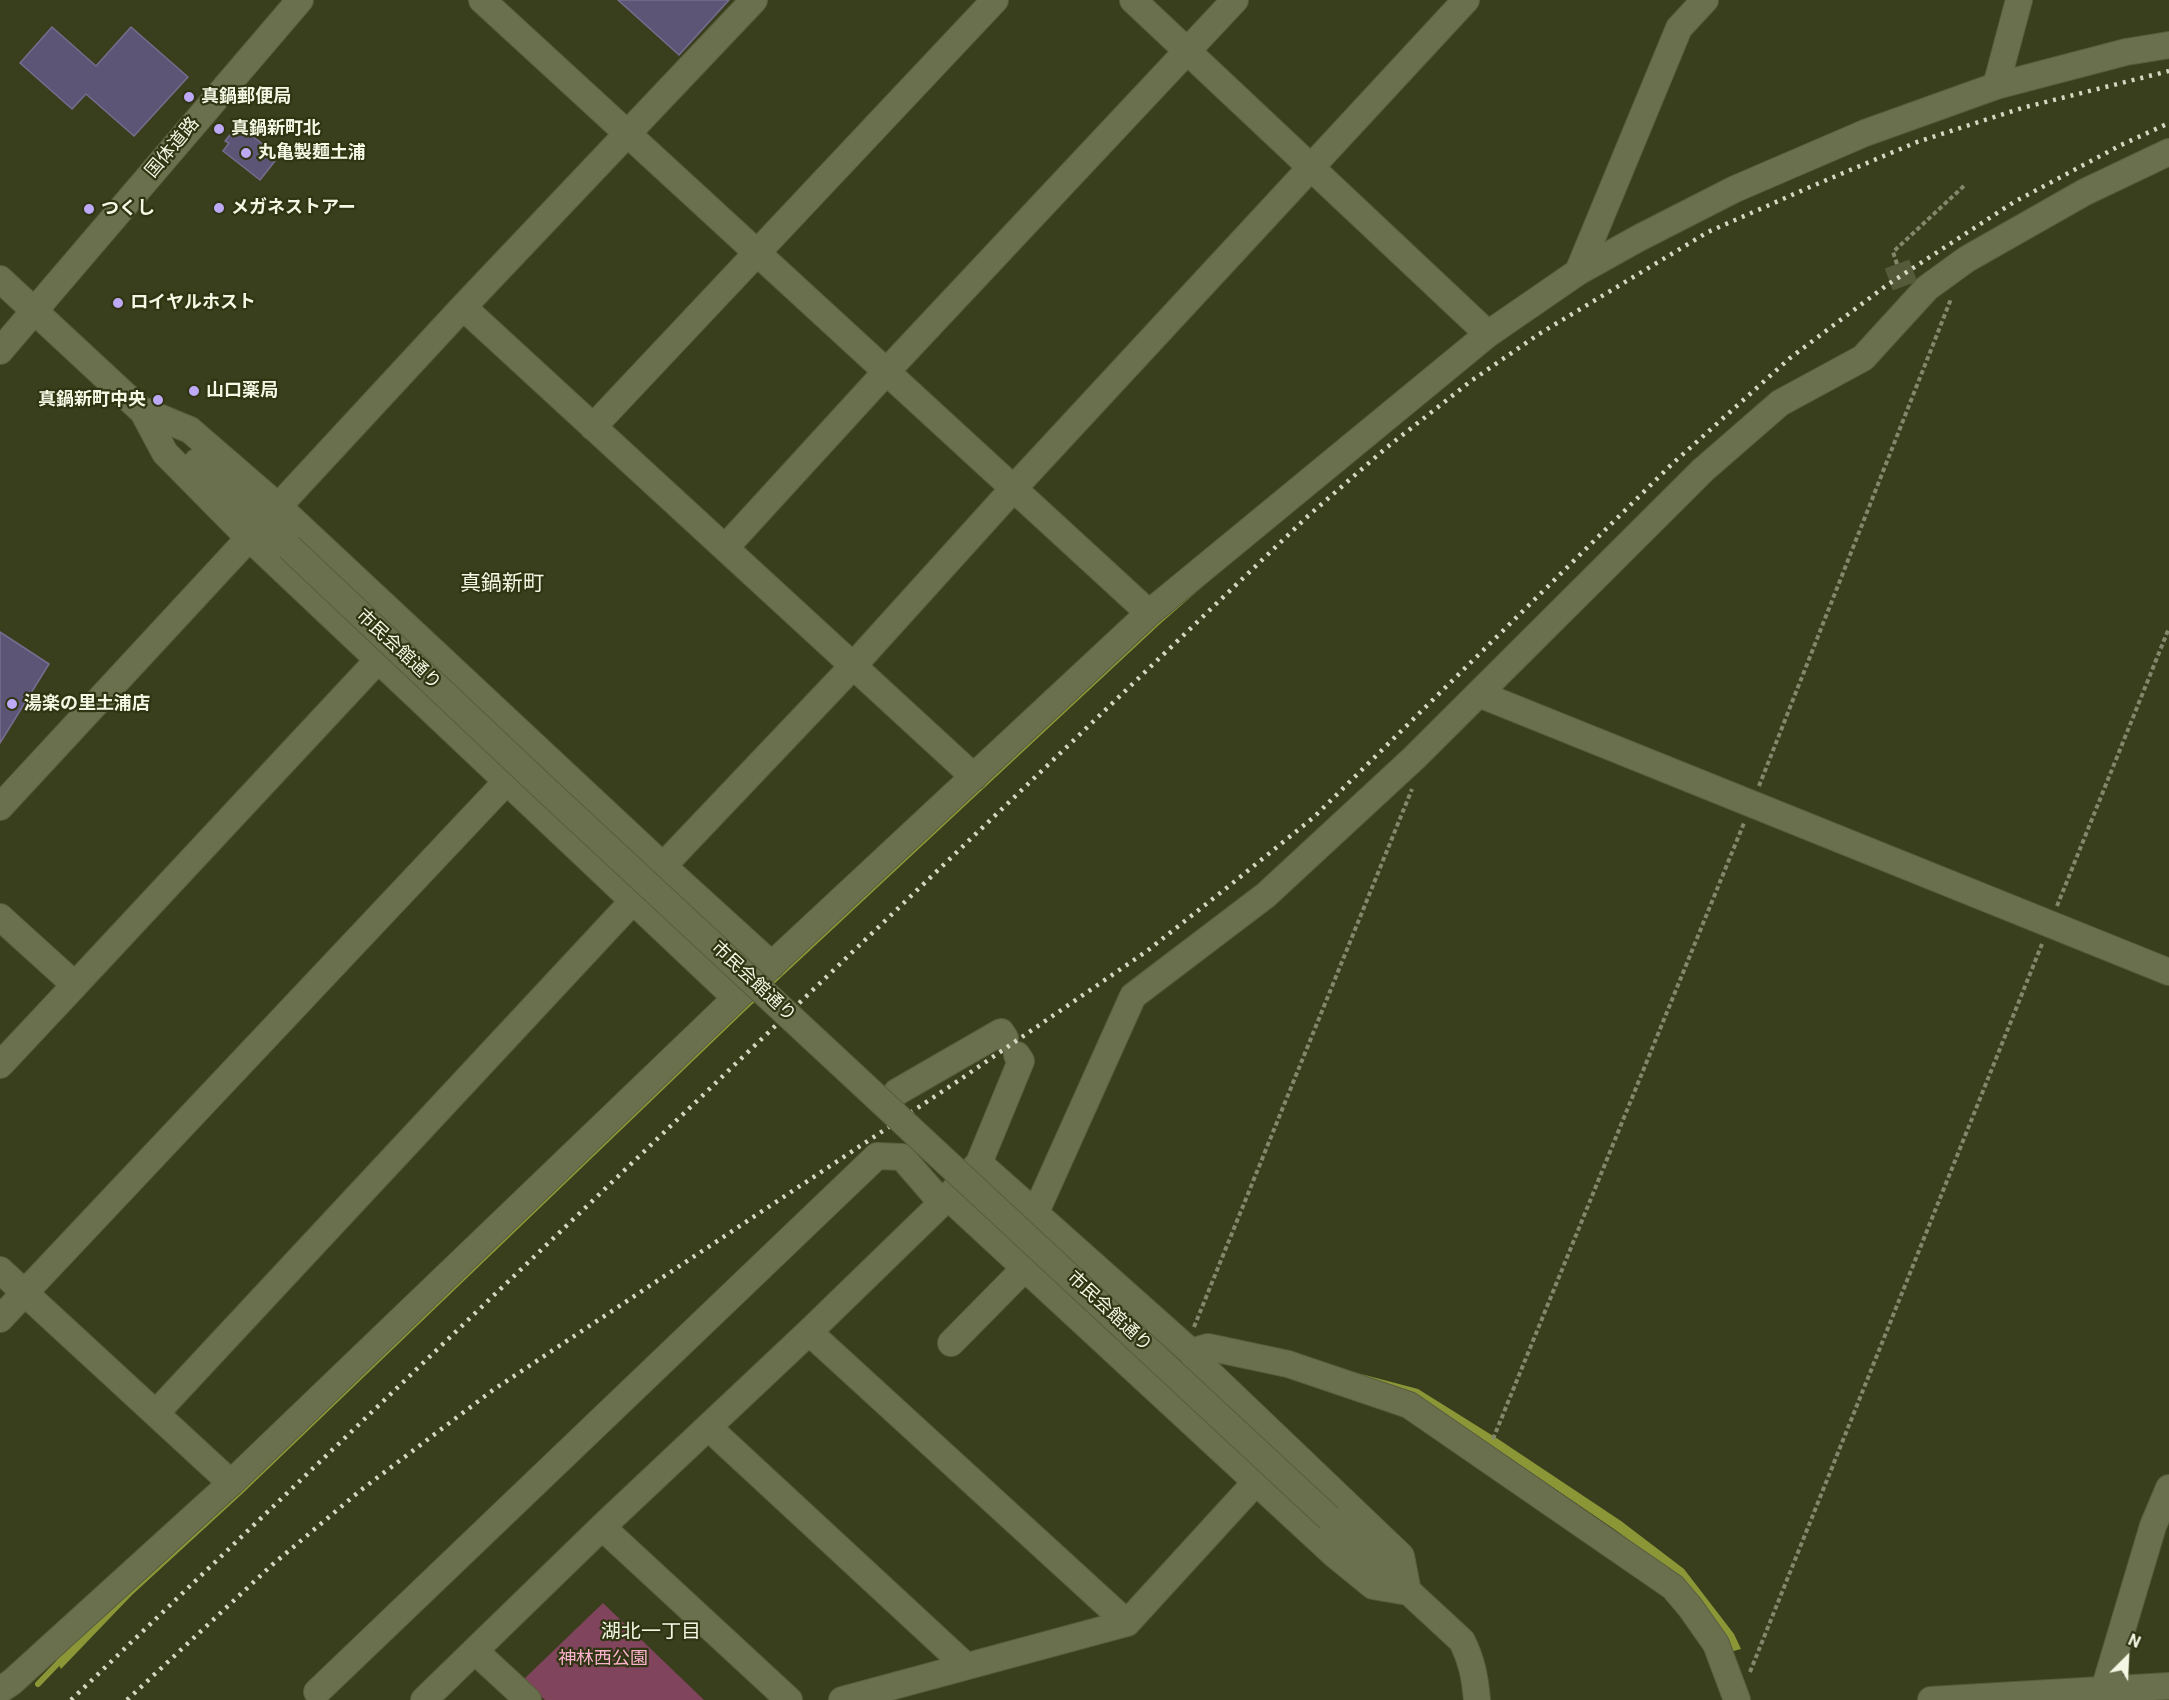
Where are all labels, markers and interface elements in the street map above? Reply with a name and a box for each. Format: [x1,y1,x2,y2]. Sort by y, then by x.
place label: 真鍋郵便局 [201,86,291,108]
marker: 真鍋郵便局 [182,90,196,104]
street label: 国体道路 [142,113,204,183]
place label: 真鍋新町北 [231,118,321,140]
marker: 真鍋新町北 [212,122,226,136]
place label: 丸亀製麺土浦 [258,142,366,164]
marker: 丸亀製麺土浦 [239,146,253,160]
place label: メガネストアー [231,197,356,219]
place label: つくし [101,198,155,220]
marker: メガネストアー [212,201,226,215]
marker: つくし [82,202,96,216]
place label: ロイヤルホスト [130,292,256,314]
marker: ロイヤルホスト [111,296,125,310]
place label: 山口薬局 [206,380,278,402]
marker: 山口薬局 [187,384,201,398]
place label: 真鍋新町中央 [38,389,146,411]
marker: 真鍋新町中央 [151,393,165,407]
district label: 真鍋新町 [460,572,544,598]
street label: 市民会館通り [351,605,445,695]
place label: 湯楽の里土浦店 [24,693,150,715]
marker: 湯楽の里土浦店 [5,697,19,711]
street label: 市民会館通り [706,937,800,1027]
street label: 市民会館通り [1062,1267,1156,1357]
district label: 湖北一丁目 [601,1621,701,1645]
north arrow [2097,1628,2157,1688]
text: N [2125,1630,2144,1652]
park label: 神林西公園 [558,1648,648,1670]

